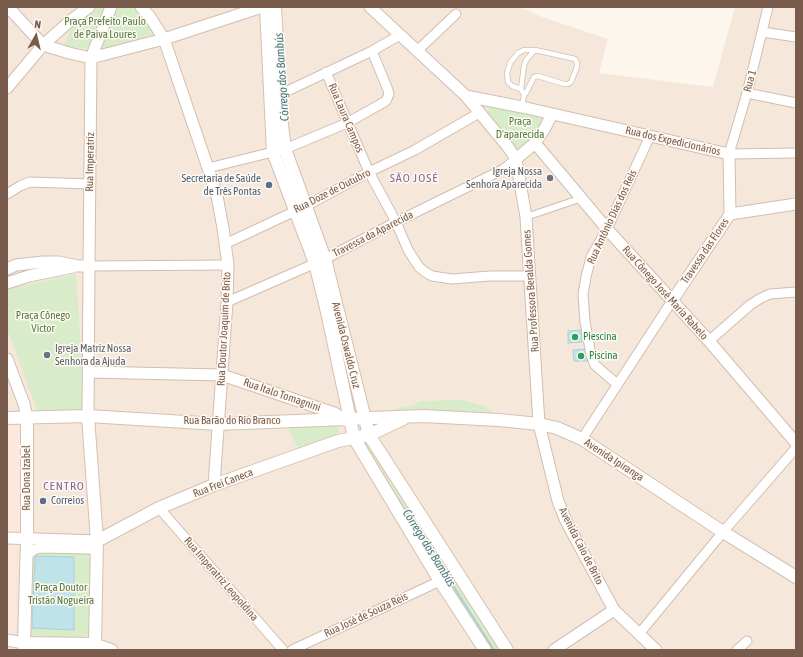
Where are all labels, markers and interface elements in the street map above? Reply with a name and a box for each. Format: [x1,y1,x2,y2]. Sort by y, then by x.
park label: Praça Prefeito Paulo de Paiva Loures [64,15,146,41]
north arrow [16,16,56,56]
text: N [34,18,42,31]
water label: Córrego dos Bambús [272,32,292,122]
street label: Rua 1 [741,68,759,94]
street label: Rua Laura Campos [325,81,367,155]
park label: Praça D'aparecida [496,115,544,141]
street label: Rua dos Expedicionários [624,124,722,158]
street label: Rua Imperatriz [83,132,97,192]
place label: Igreja Nossa Senhora Aparecida [466,165,542,191]
street label: Rua Doze de Outubro [291,166,373,216]
street label: Rua Antônio Dias dos Reis [584,168,640,266]
district label: SÃO JOSÉ [390,171,438,185]
place label: Secretaria de Saúde de Três Pontas [181,172,261,198]
marker: Igreja Nossa Senhora Aparecida [545,173,555,183]
marker: Secretaria de Saúde de Três Pontas [264,180,274,190]
street label: Travessa da Aparecida [330,208,416,260]
street label: Travessa das Flores [678,216,732,286]
street label: Rua Professora Beralda Gomes [520,229,542,353]
street label: Rua Cônego José Maria Rabelo [619,243,711,343]
street label: Rua Doutor Joaquim de Brito [214,272,234,386]
street label: Avenida Oswaldo Cruz [329,300,363,390]
park label: Praça Cônego Victor [16,309,70,335]
place label: Piescina [583,330,617,344]
marker: Piescina [570,332,580,342]
place label: Igreja Matriz Nossa Senhora da Ajuda [55,342,131,368]
place label: Piscina [589,349,618,363]
marker: Igreja Matriz Nossa Senhora da Ajuda [42,350,52,360]
marker: Piscina [576,351,586,361]
street label: Rua Ítalo Tomagnini [242,376,322,414]
street label: Rua Barão do Rio Branco [183,414,281,428]
street label: Avenida Ipiranga [582,436,646,484]
street label: Rua Dona Izabel [20,445,34,511]
street label: Rua Frei Caneca [191,465,255,501]
district label: CENTRO [43,479,85,493]
place label: Correios [51,494,84,508]
marker: Correios [38,496,48,506]
street label: Avenida Caio de Brito [556,505,606,587]
water label: Córrego dos Bambús [399,507,459,589]
street label: Rua Imperatriz Leopoldina [181,534,261,624]
park label: Praça Doutor Tristão Nogueira [28,581,94,607]
street label: Rua José de Souza Reis [322,590,410,640]

